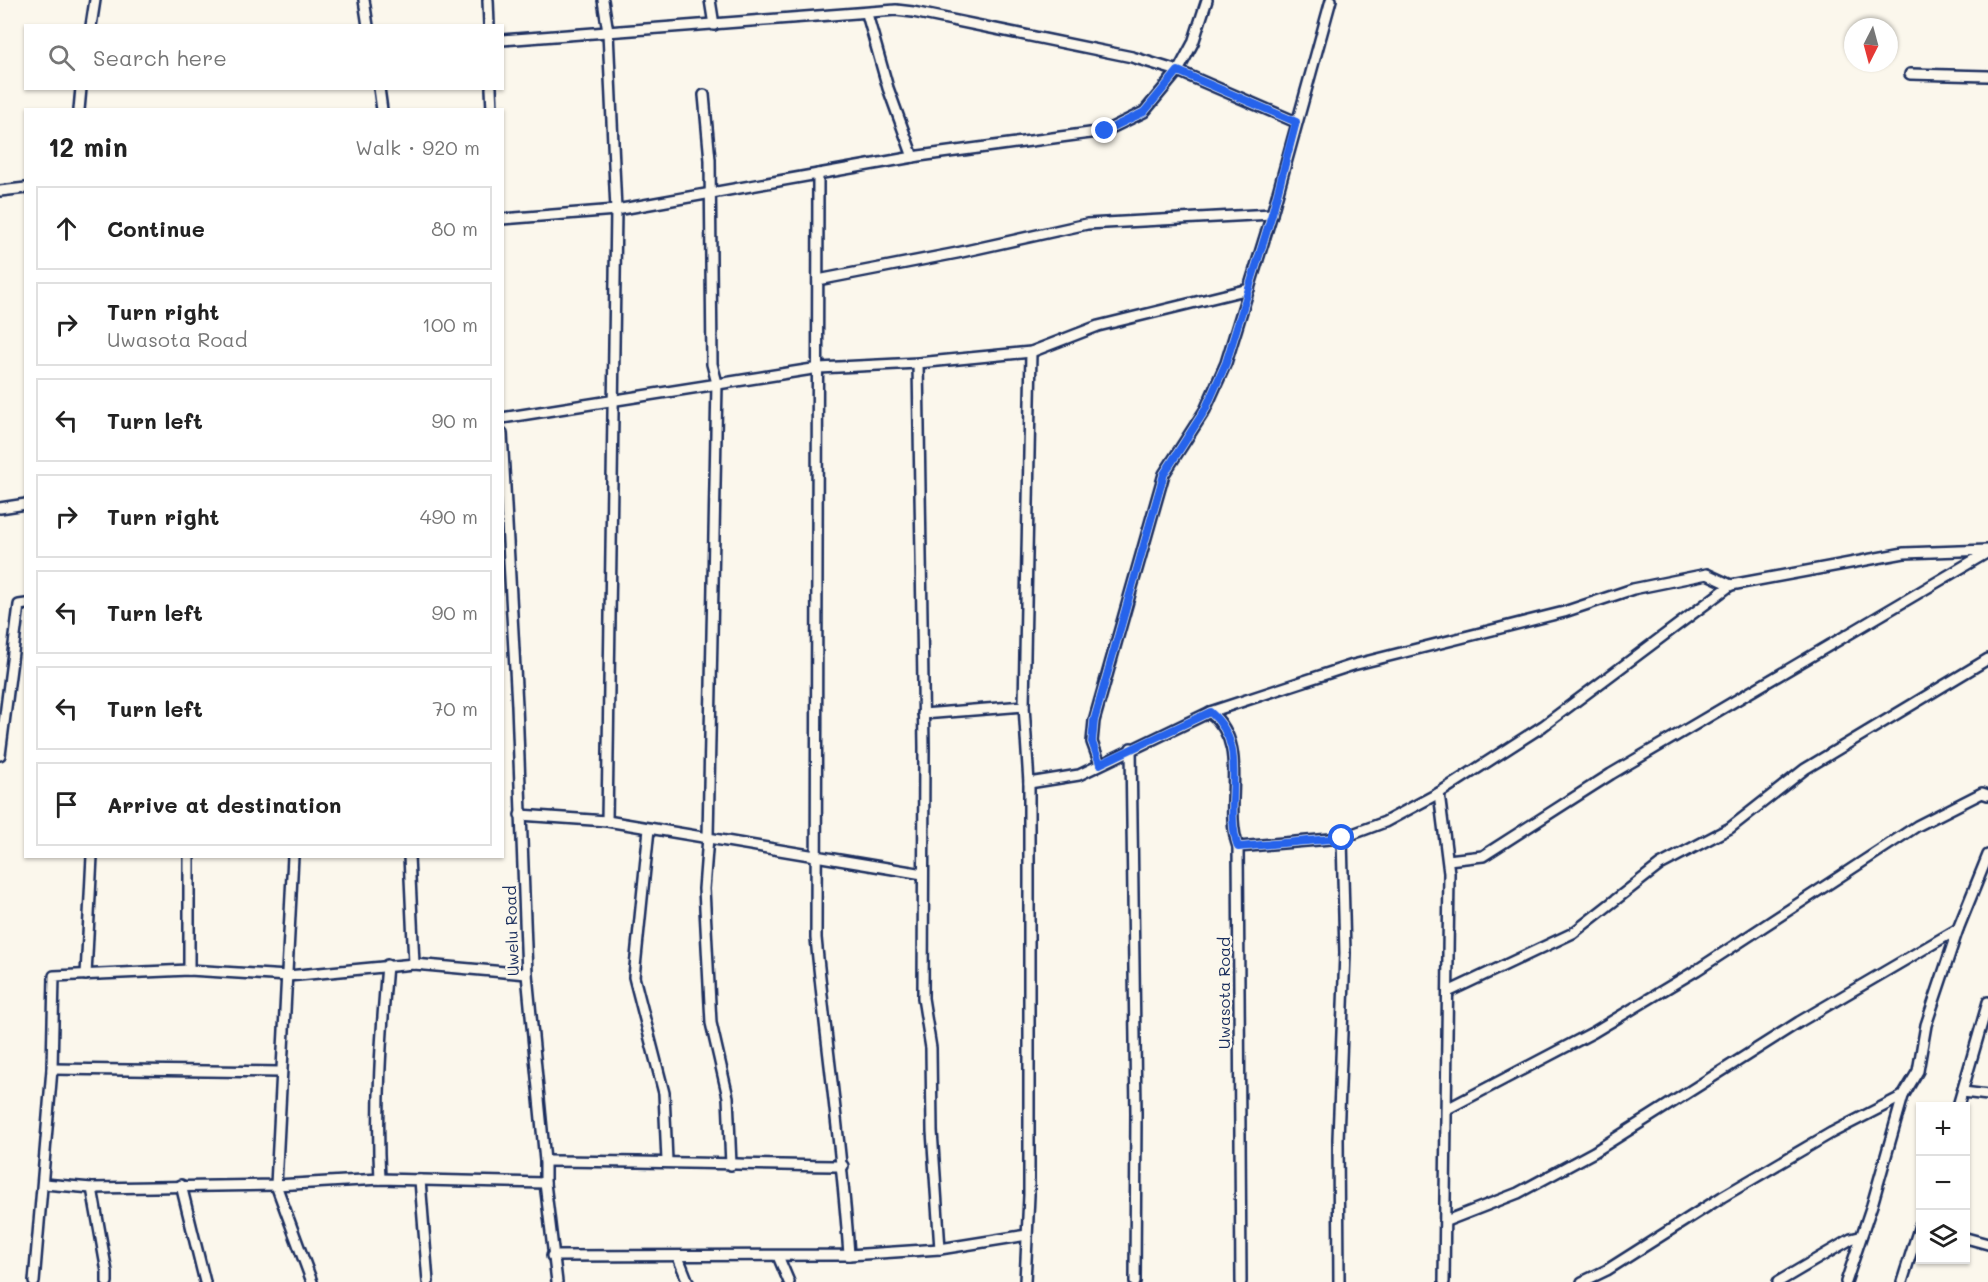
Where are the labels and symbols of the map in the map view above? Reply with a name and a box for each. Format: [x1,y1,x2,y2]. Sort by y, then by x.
north arrow [1844,18,1898,72]
route end [1091,117,1117,143]
route start [1328,824,1354,850]
street label: Uwelu Road [499,885,523,977]
street label: Uwasota Road [1213,937,1234,1049]

